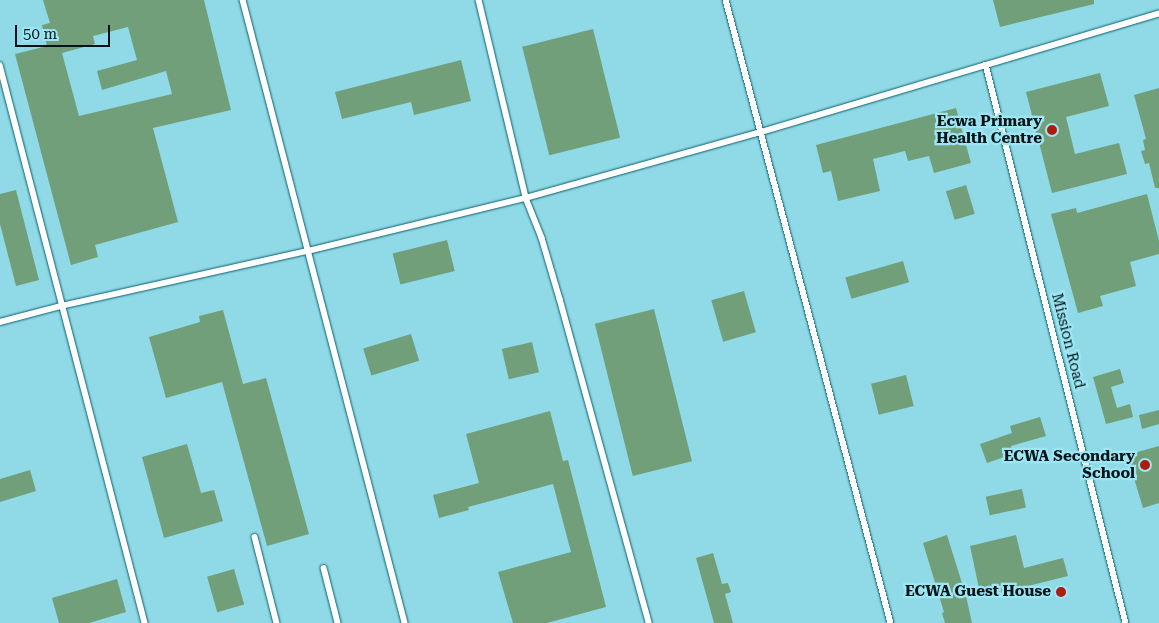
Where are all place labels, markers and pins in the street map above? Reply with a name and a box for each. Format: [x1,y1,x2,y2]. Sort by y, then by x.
place label: Ecwa Primary Health Centre [936,112,1042,147]
marker: Ecwa Primary Health Centre [1046,124,1058,136]
place label: ECWA Secondary School [1004,447,1135,482]
marker: ECWA Secondary School [1139,459,1151,471]
place label: ECWA Guest House [905,583,1051,601]
marker: ECWA Guest House [1055,586,1067,598]

